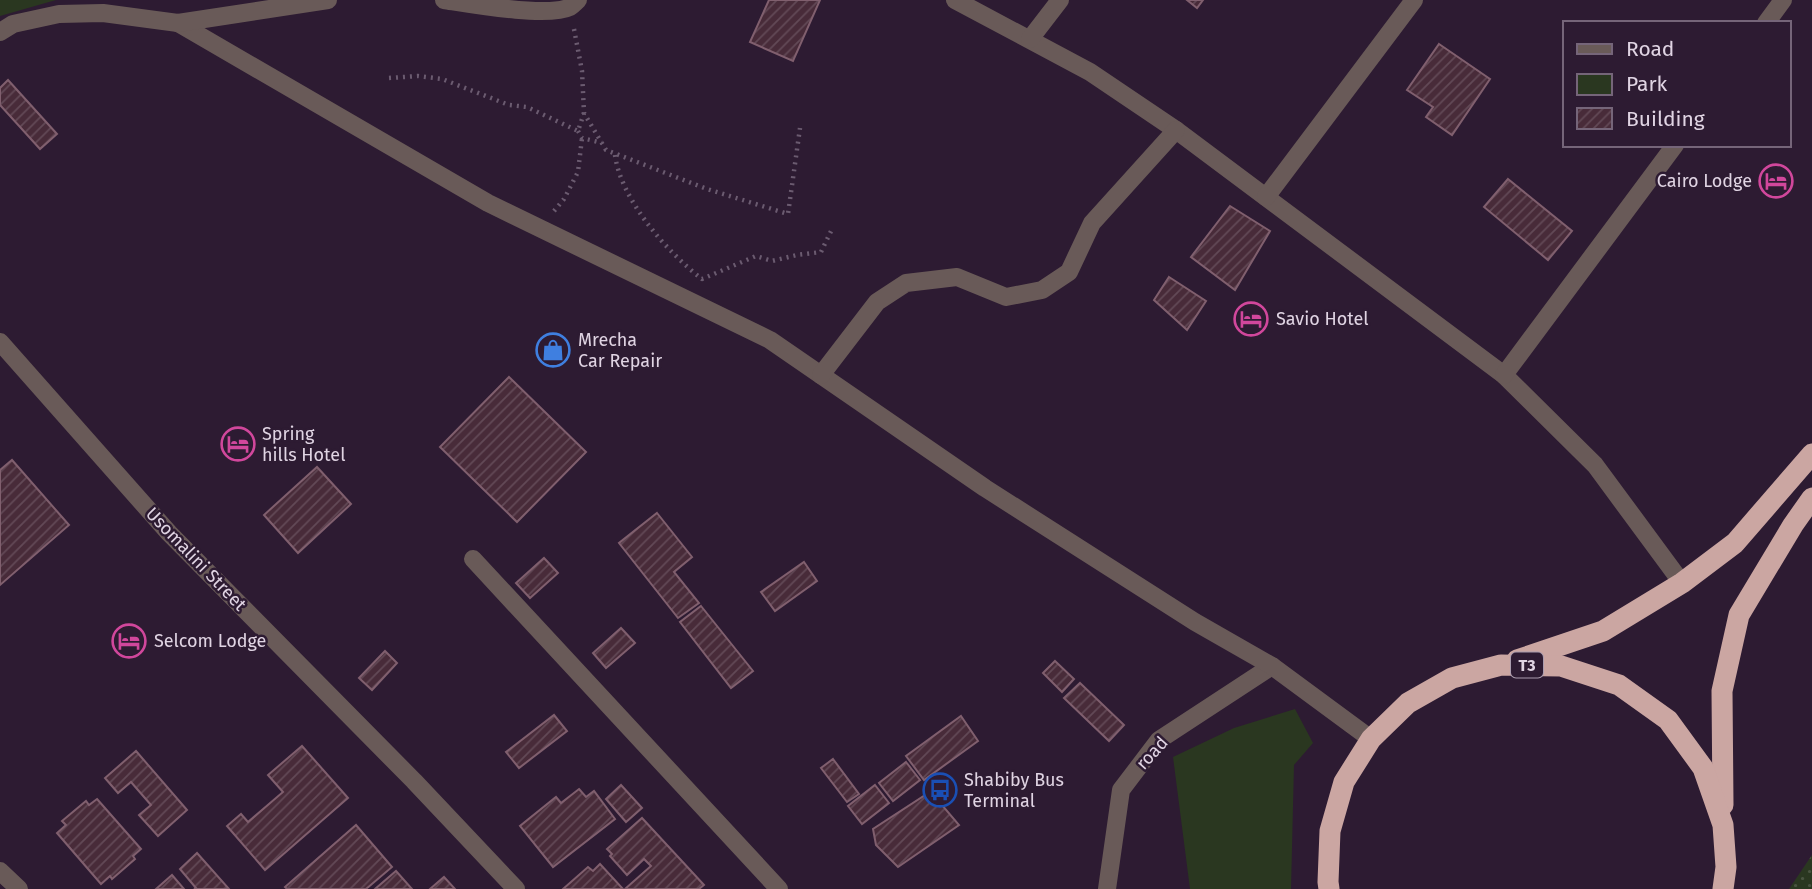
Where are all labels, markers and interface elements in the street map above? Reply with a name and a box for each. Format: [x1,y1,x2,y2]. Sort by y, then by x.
legend [1563,21,1791,147]
text: Road [1626,36,1674,62]
text: Park [1626,71,1668,97]
text: Building [1626,106,1705,132]
hotel icon: Cairo Lodge [1757,162,1795,200]
place label: Cairo Lodge [1657,170,1752,192]
hotel icon: Savio Hotel [1232,300,1270,338]
place label: Savio Hotel [1276,308,1369,330]
place label: Mrecha Car Repair [578,329,662,372]
shop icon: Mrecha Car Repair [534,331,572,369]
place label: Spring hills Hotel [262,423,345,466]
hotel icon: Spring hills Hotel [219,425,257,463]
street label: Usomalini Street [141,503,251,616]
hotel icon: Selcom Lodge [110,622,148,660]
place label: Selcom Lodge [154,630,266,652]
road number: T3 [1511,652,1543,678]
street label: road [1131,732,1173,774]
place label: Shabiby Bus Terminal [964,769,1064,812]
bus stop icon: Shabiby Bus Terminal [921,771,959,809]

